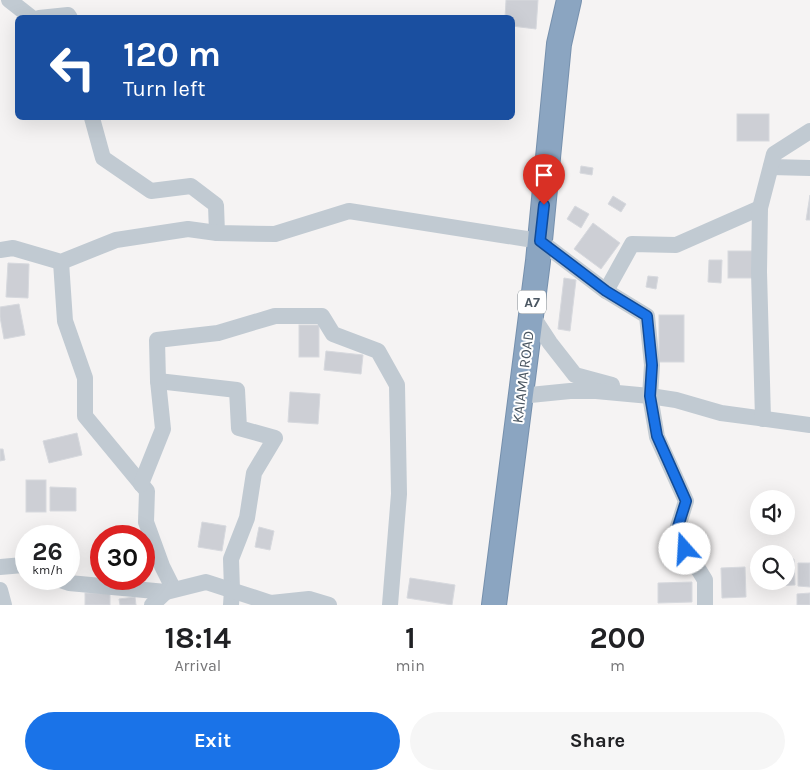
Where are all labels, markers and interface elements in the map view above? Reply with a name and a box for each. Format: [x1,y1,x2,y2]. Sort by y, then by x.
text: 120 m [123,34,221,75]
icon: left [40,35,105,100]
text: Turn left [123,76,206,102]
pin [523,154,565,205]
icon: arrive [530,161,558,189]
road number: A7 [518,290,546,314]
street label: KAIAMA ROAD [508,330,538,424]
map controls [750,490,795,590]
button: sound [750,490,795,535]
position arrow [658,522,710,574]
speed limit sign: 30 [90,525,155,590]
text: 26 [32,537,63,566]
button: search [750,545,795,590]
text: km/h [32,563,63,577]
text: 18:14 [164,620,231,656]
text: 1 [405,620,416,656]
text: 200 [589,620,646,656]
text: Arrival [174,656,221,675]
text: min [396,656,425,675]
text: m [610,656,625,675]
button: Exit [25,712,400,770]
button: Share [410,712,785,770]

